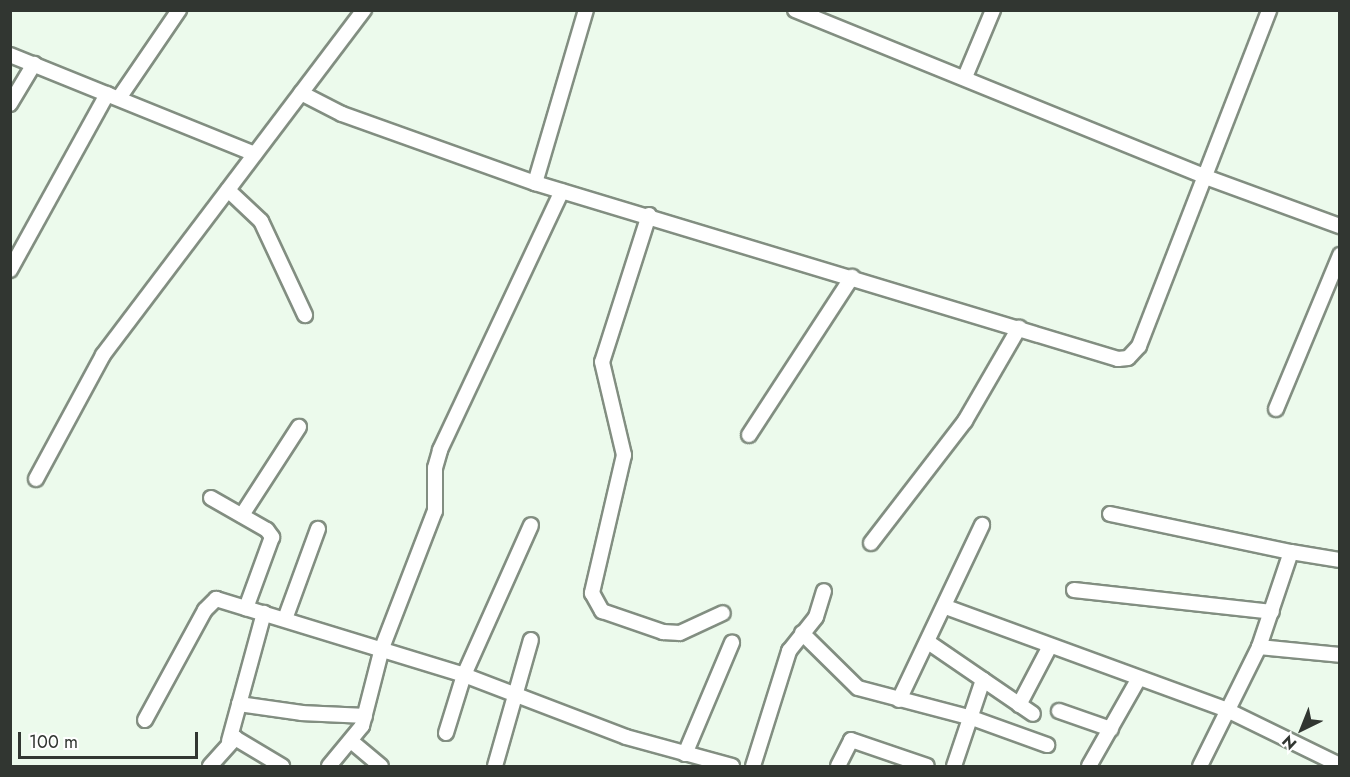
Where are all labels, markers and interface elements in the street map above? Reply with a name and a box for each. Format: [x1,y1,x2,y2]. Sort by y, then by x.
north arrow [1272,699,1332,759]
scale bar [21,720,201,758]
text: 100 m [29,729,78,755]
text: N [1277,730,1302,755]

